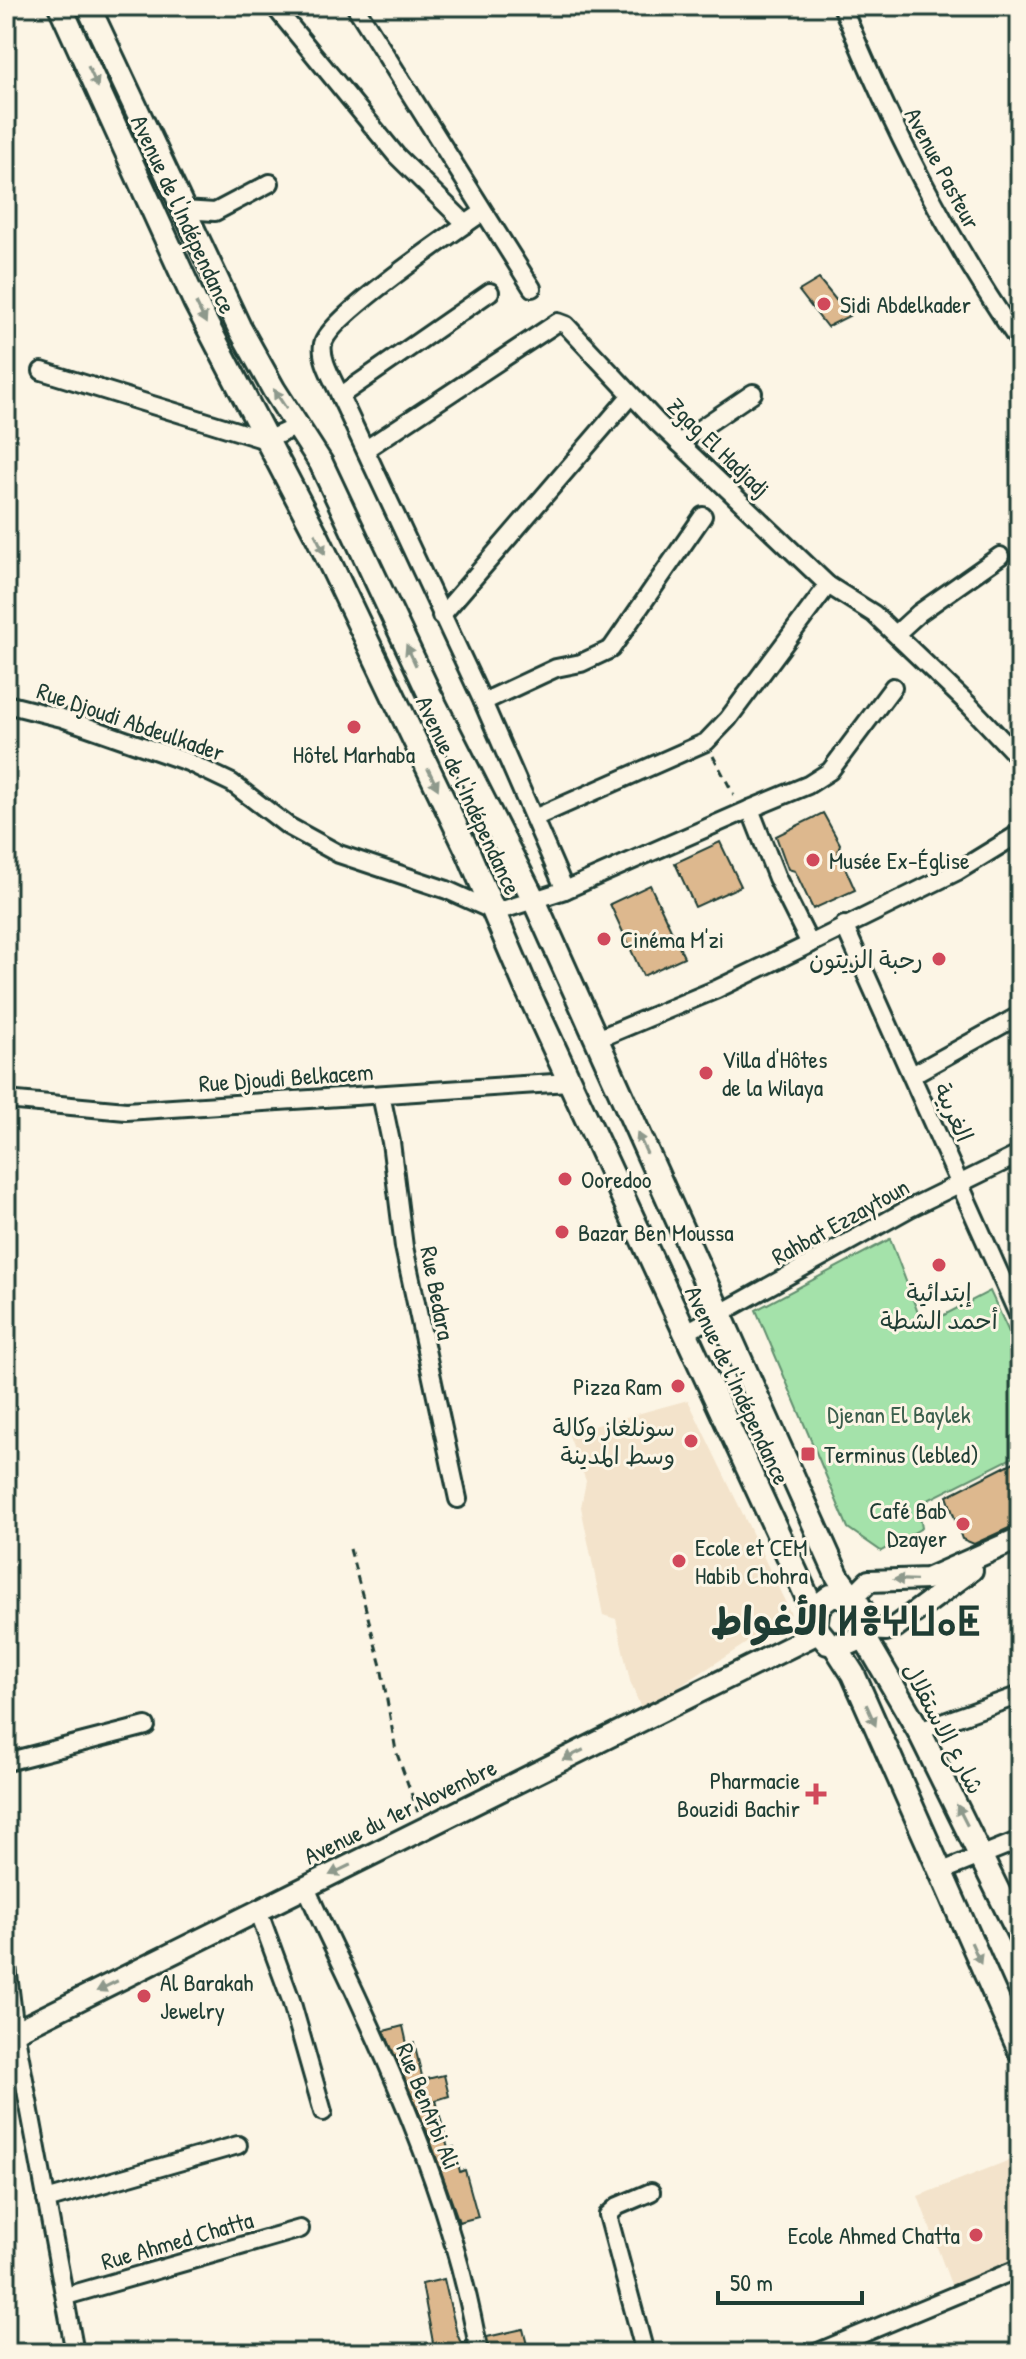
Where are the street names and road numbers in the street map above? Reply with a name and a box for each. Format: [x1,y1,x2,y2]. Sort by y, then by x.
street label: Avenue Pasteur [898,102,988,234]
street label: Avenue de l'Indépendance [124,109,244,319]
street label: Zgag El Hadjadj [661,390,777,504]
street label: Rue Djoudi Abdeulkader [33,674,229,768]
street label: Avenue de l'Indépendance [409,690,529,900]
street label: Rue Djoudi Belkacem [198,1055,374,1099]
street label: الغربية [927,1077,981,1147]
street label: Rahbat Ezzaytoun [766,1170,914,1272]
street label: Rue Bedara [413,1243,463,1343]
street label: Avenue de l'Indépendance [678,1280,798,1490]
street label: شارع الاستقلال [894,1656,992,1800]
street label: Avenue du 1er Novembre [298,1750,502,1872]
street label: Rue BenArbi Ali [389,2038,469,2174]
street label: Rue Ahmed Chatta [97,2203,257,2277]

